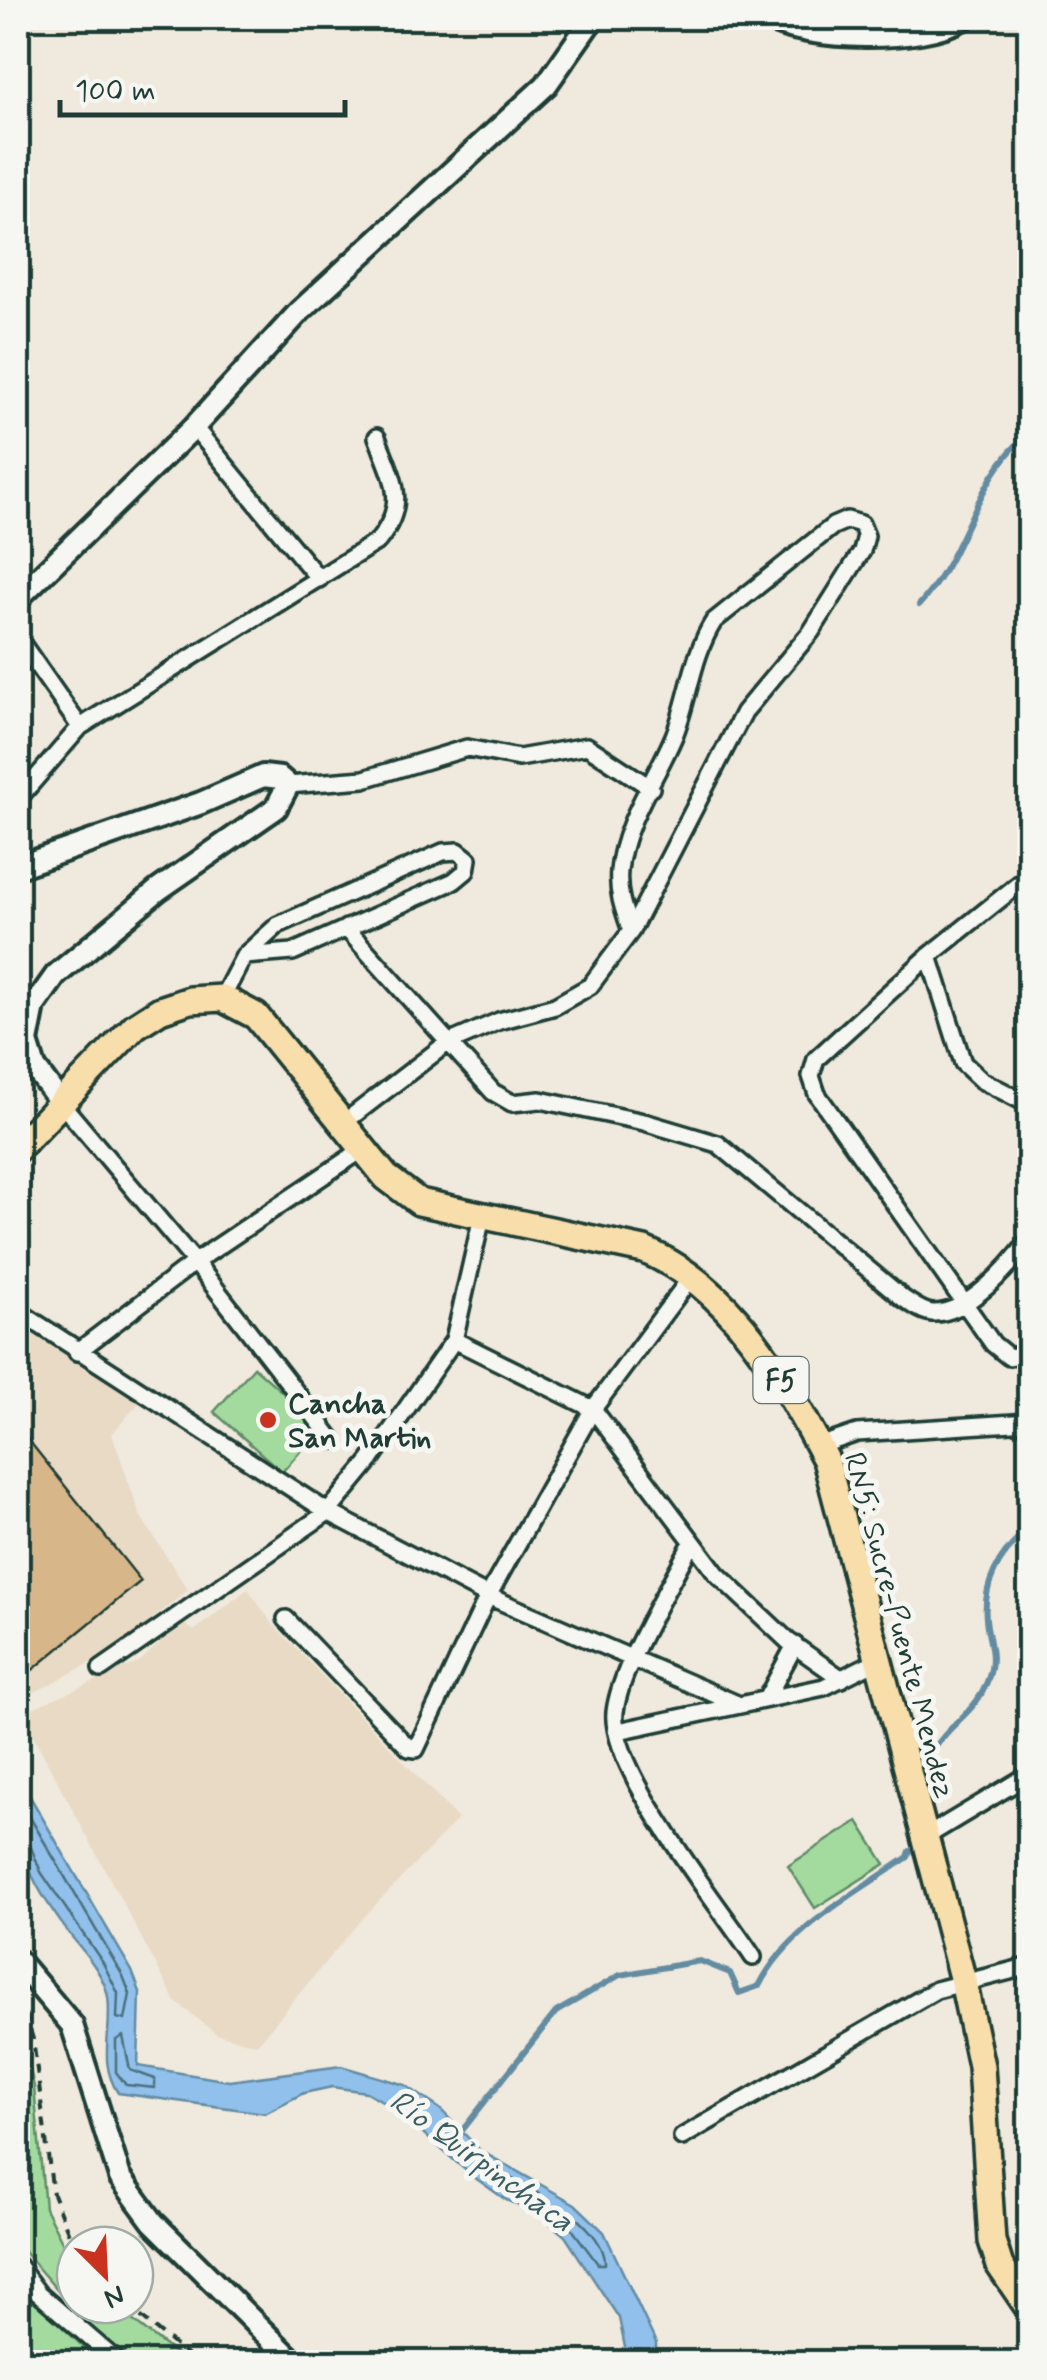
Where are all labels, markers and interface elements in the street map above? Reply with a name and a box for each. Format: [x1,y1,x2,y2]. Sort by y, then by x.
scale bar [60,55,345,117]
text: 100 m [75,72,156,111]
road number: F5 [754,1357,808,1403]
place label: Cancha San Martin [288,1385,431,1458]
marker: Cancha San Martin [257,1409,279,1431]
street label: RN5: Sucre-Puente Mendez [834,1448,964,1803]
water label: Río Quirpinchaca [380,2081,582,2243]
north arrow [55,2225,155,2325]
text: N [98,2275,130,2316]

